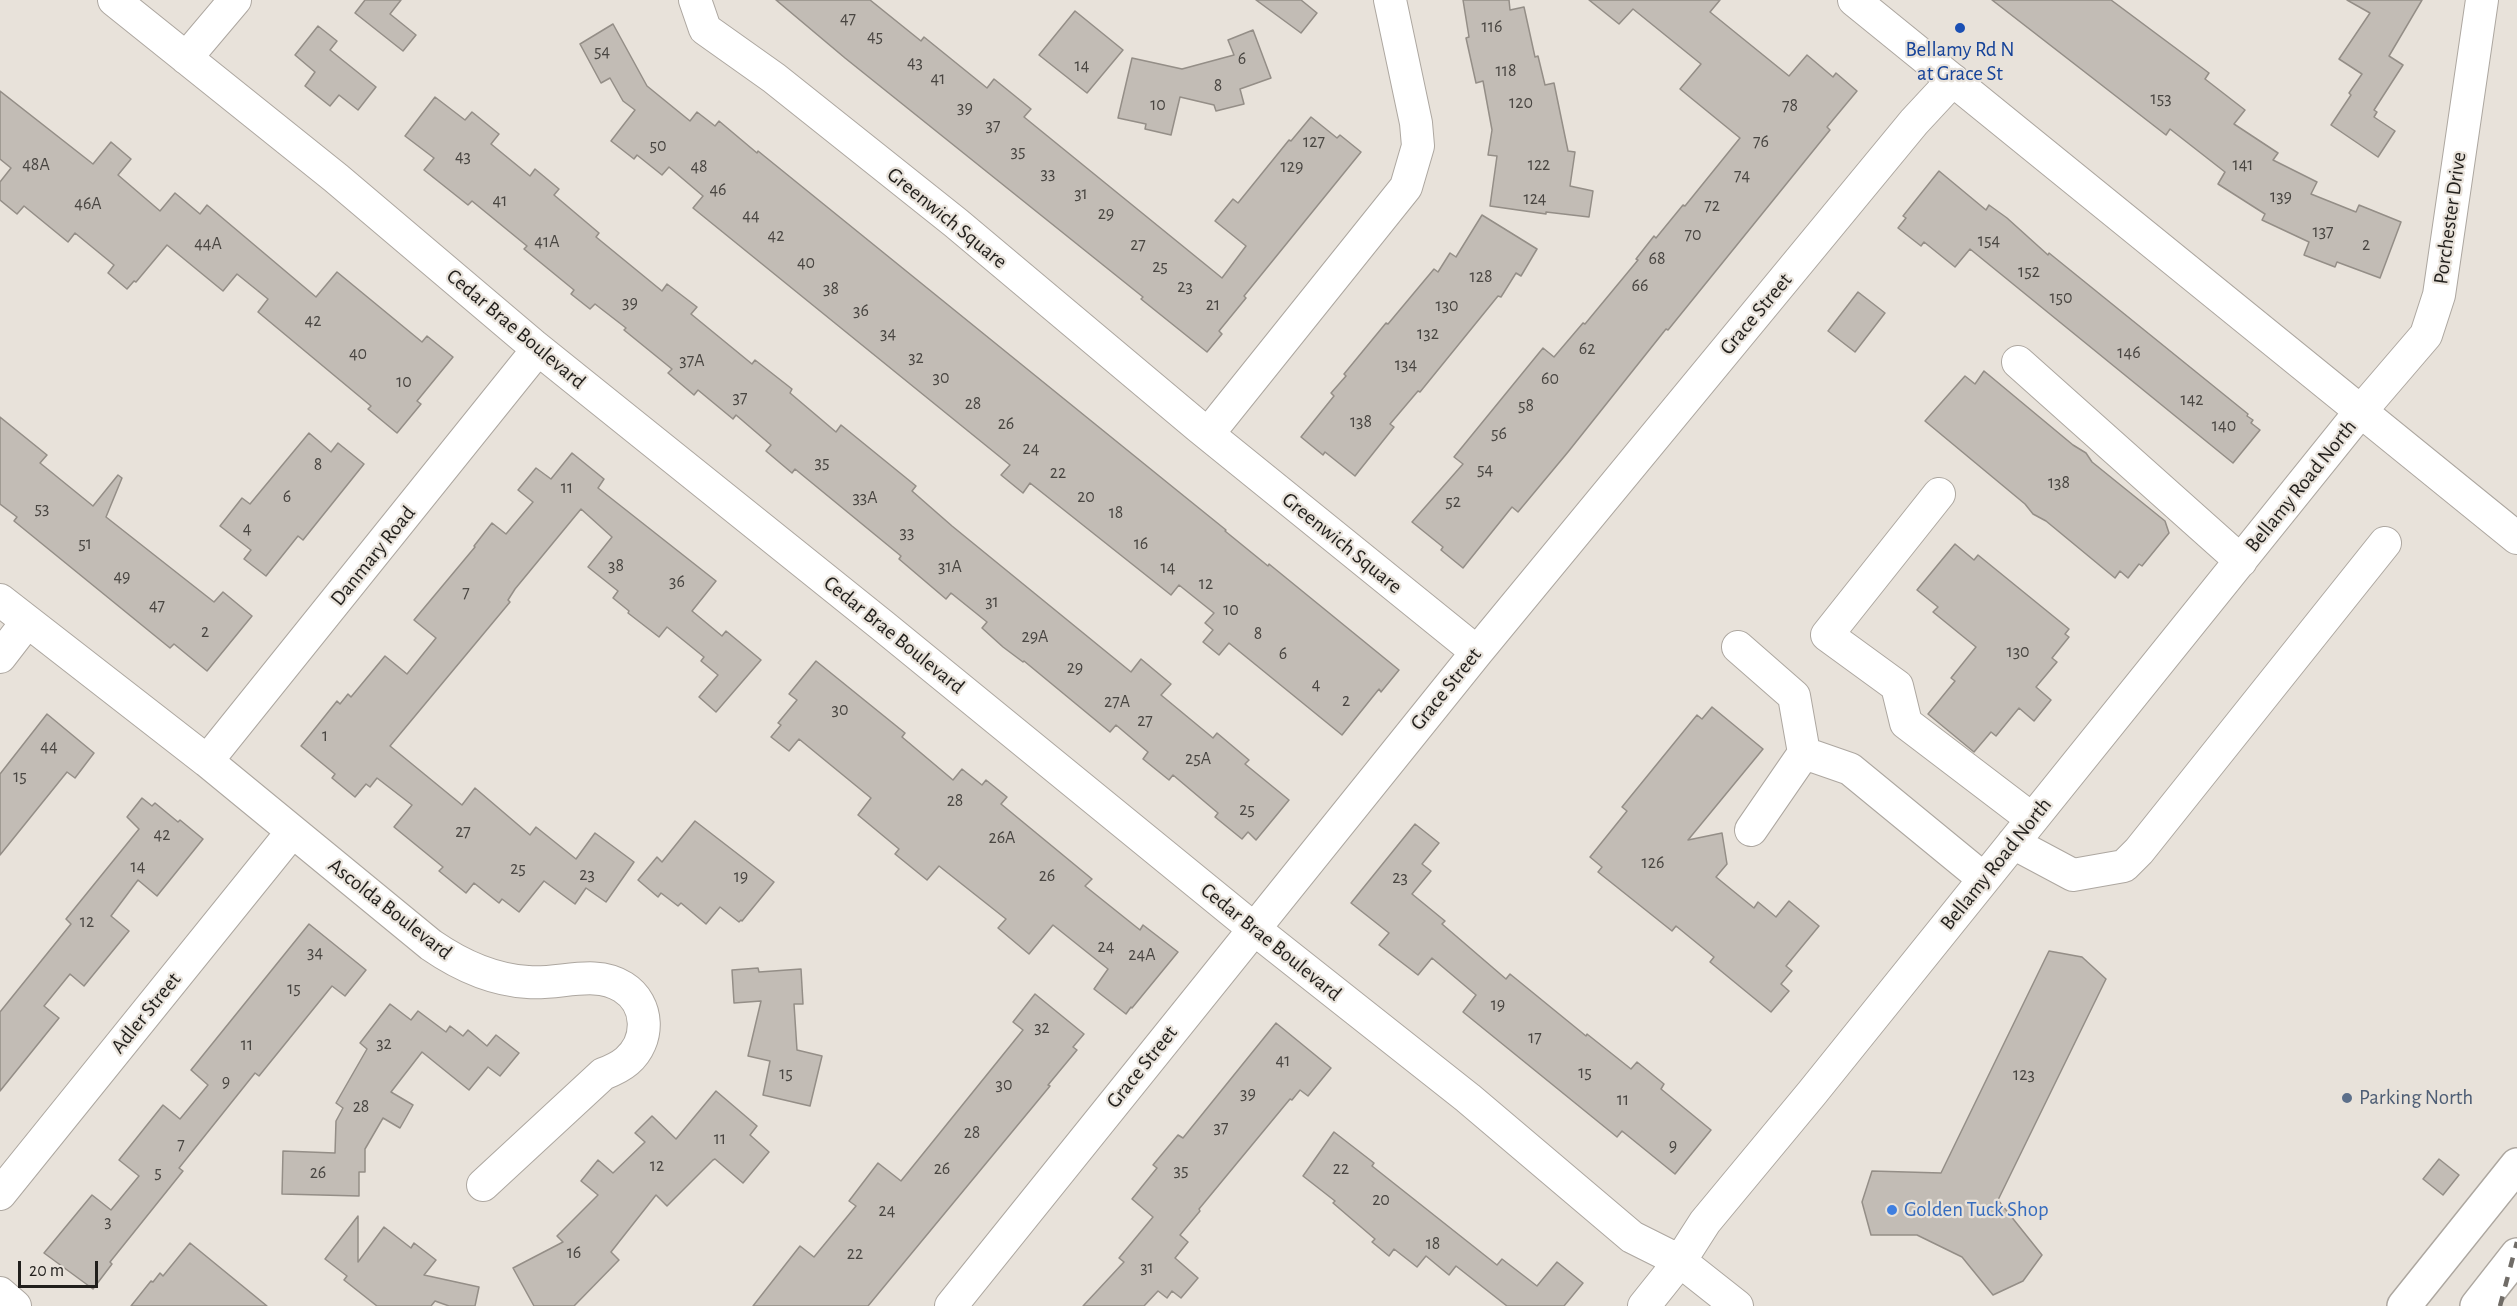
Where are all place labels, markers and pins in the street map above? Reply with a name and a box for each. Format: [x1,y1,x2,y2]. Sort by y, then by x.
marker: Bellamy Rd N at Grace St [1953,21,1967,35]
place label: Bellamy Rd N at Grace St [1905,37,2015,87]
place label: Parking North [2359,1085,2473,1111]
marker: Parking North [2340,1091,2354,1105]
place label: Golden Tuck Shop [1904,1197,2049,1223]
marker: Golden Tuck Shop [1885,1203,1899,1217]

